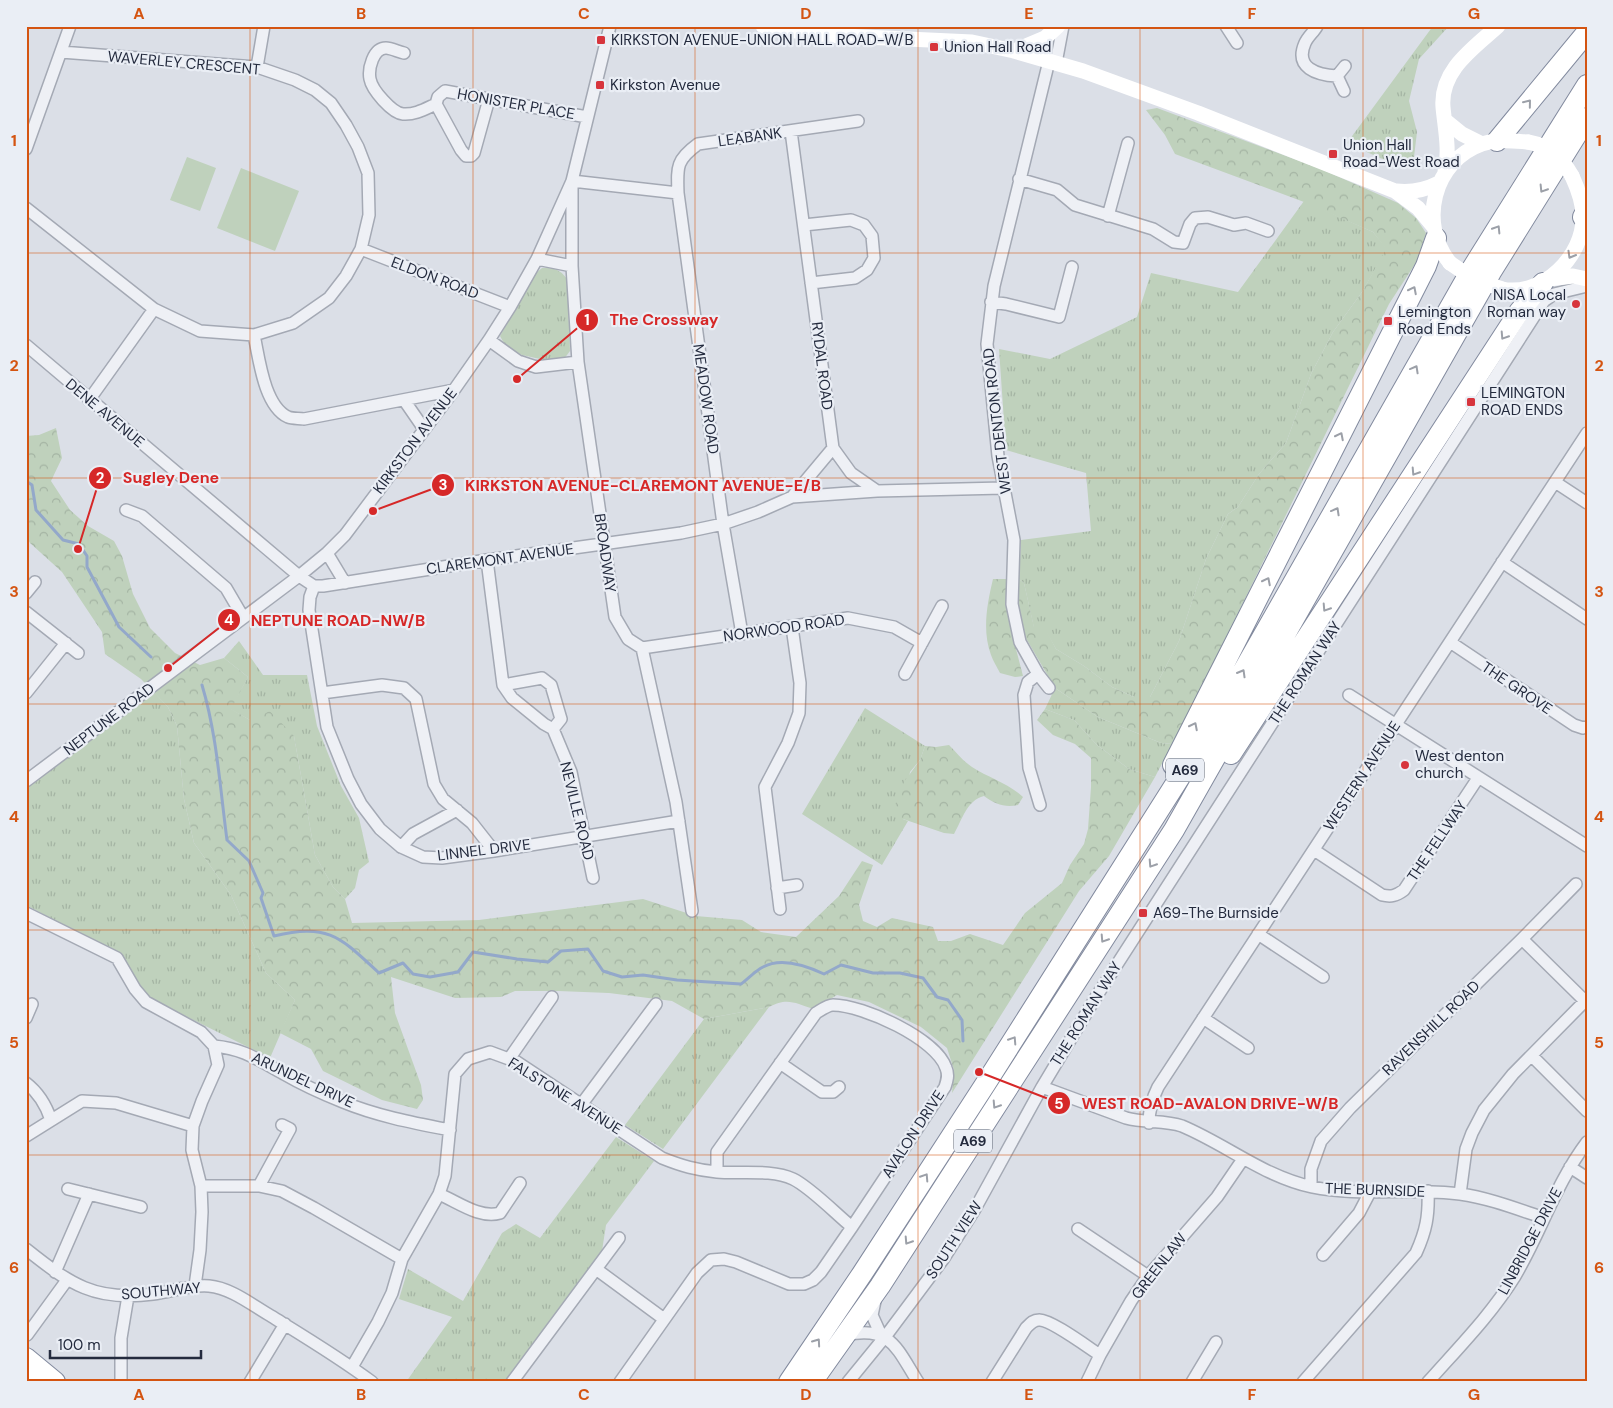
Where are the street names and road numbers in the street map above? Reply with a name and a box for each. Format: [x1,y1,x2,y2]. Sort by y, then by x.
street label: WAVERLEY CRESCENT [107,46,261,80]
street label: HONISTER PLACE [456,84,576,124]
street label: LEABANK [717,123,783,151]
street label: ELDON ROAD [388,252,482,304]
street label: RYDAL ROAD [807,321,837,411]
street label: MEADOW ROAD [688,343,724,455]
street label: WEST DENTON ROAD [978,347,1016,495]
street label: DENE AVENUE [61,374,149,452]
street label: KIRKSTON AVENUE [369,384,461,498]
street label: BROADWAY [590,512,620,594]
street label: CLAREMONT AVENUE [425,539,575,579]
street label: NORWOOD ROAD [722,610,846,646]
street label: THE ROMAN WAY [1264,617,1346,729]
street label: THE GROVE [1478,657,1556,719]
street label: NEPTUNE ROAD [60,678,158,760]
street label: WESTERN AVENUE [1319,717,1405,835]
road number: A69 [1166,758,1204,782]
street label: NEVILLE ROAD [555,760,599,862]
street label: THE FELLWAY [1403,796,1472,885]
street label: LINNEL DRIVE [436,834,532,866]
street label: THE ROMAN WAY [1046,958,1126,1070]
street label: RAVENSHILL ROAD [1378,976,1484,1080]
street label: ARUNDEL DRIVE [248,1047,358,1113]
street label: FALSTONE AVENUE [504,1053,626,1139]
street label: AVALON DRIVE [877,1086,949,1182]
road number: A69 [954,1130,992,1152]
street label: THE BURNSIDE [1325,1178,1425,1202]
street label: LINBRIDGE DRIVE [1493,1184,1567,1298]
street label: SOUTH VIEW [921,1197,987,1283]
street label: GREENLAW [1127,1228,1191,1303]
street label: SOUTHWAY [120,1278,202,1304]

